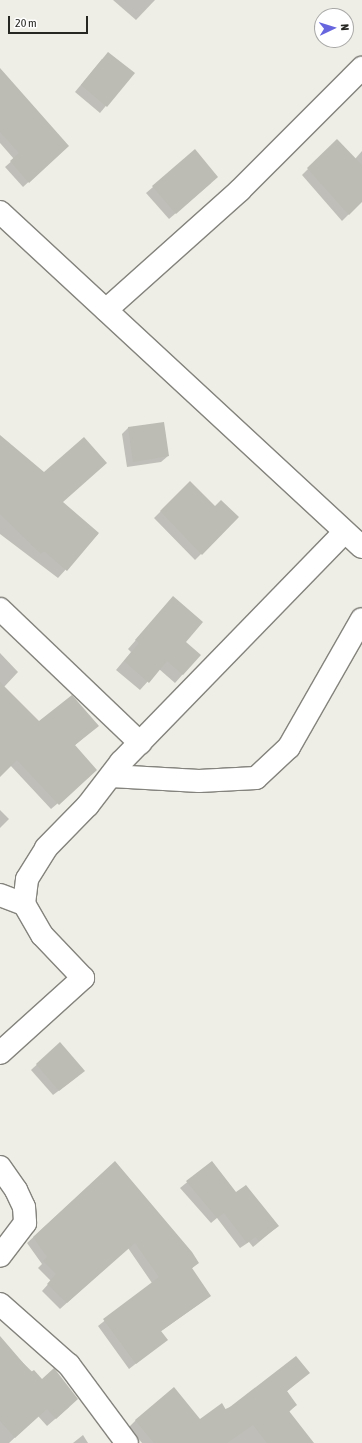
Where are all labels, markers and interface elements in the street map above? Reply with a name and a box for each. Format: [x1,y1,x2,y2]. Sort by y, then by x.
scale bar [10,8,90,34]
north arrow [314,8,354,48]
text: 20 m [15,16,37,30]
text: N [339,24,351,31]

